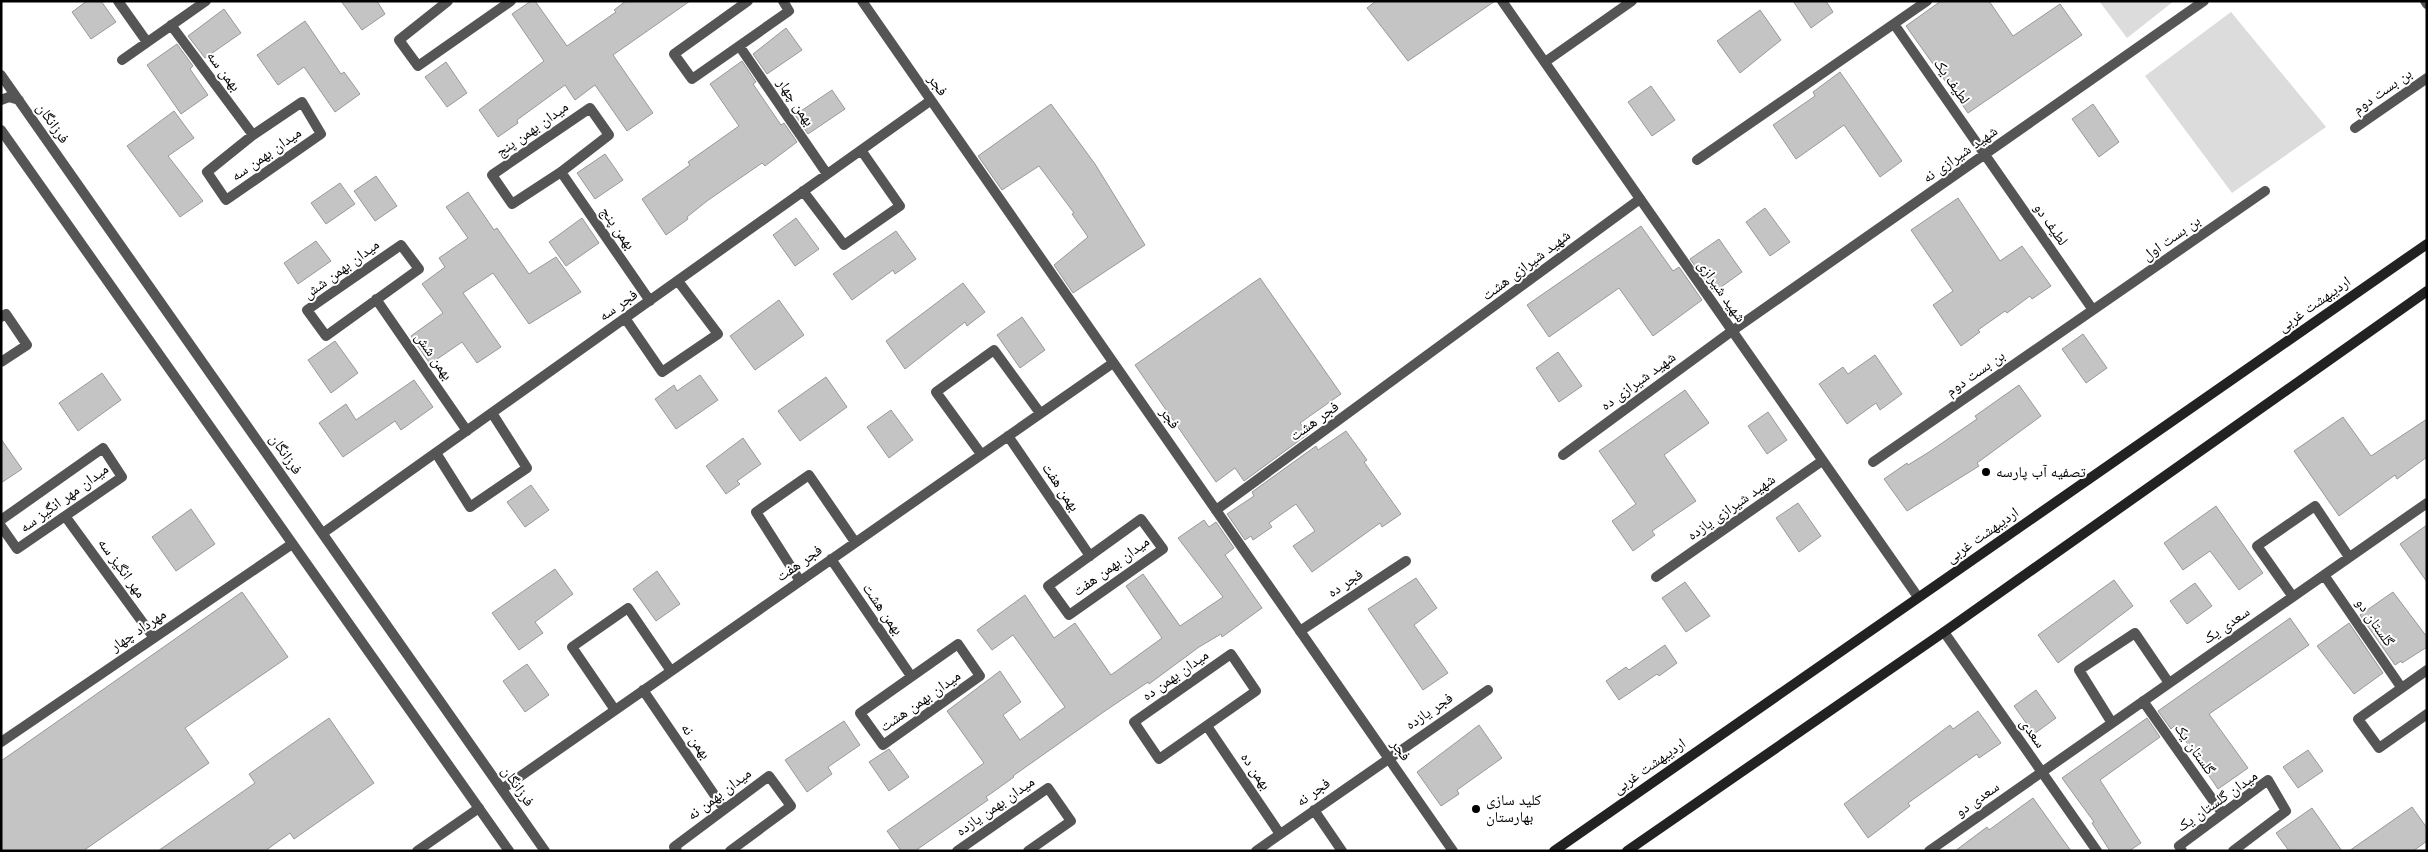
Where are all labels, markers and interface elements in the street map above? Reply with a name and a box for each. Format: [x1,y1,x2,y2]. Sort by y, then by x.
street label: بهمن سه [202,47,245,95]
street label: لطیف یک [1931,55,1974,107]
street label: بن بست دوم [2349,64,2416,119]
street label: فجر [924,70,952,99]
street label: بهمن چهار [772,74,819,130]
street label: میدان بهمن پنج [492,97,572,161]
street label: فرزانگان [32,99,73,147]
street label: شهید شیرازی نه [1919,122,2002,187]
street label: میدان بهمن سه [227,123,305,186]
street label: لطیف دو [2030,199,2072,249]
street label: بهمن پنج [596,203,639,254]
street label: بن بست اول [2138,211,2204,265]
street label: شهید شیرازی هشت [1478,226,1575,305]
street label: میدان بهمن شش [299,235,383,304]
street label: شهید شیرازی [1693,256,1750,326]
street label: اردیبهشت غربی [2274,272,2355,337]
street label: فجر سه [595,285,641,325]
street label: بهمن شش [410,329,457,384]
street label: بن بست دوم [1942,346,2009,401]
street label: شهید شیرازی ده [1597,348,1680,415]
street label: فجر هشت [1286,397,1342,445]
street label: فجر [1156,403,1184,432]
street label: فرزانگان [265,430,306,478]
street label: بهمن هفت [1037,459,1084,515]
street label: میدان مهر انگیز سه [16,460,113,537]
place label: تصفیه آب پارسه [1996,463,2086,481]
marker: تصفیه آب پارسه [1980,466,1992,478]
street label: شهید شیرازی یازده [1683,470,1779,545]
street label: اردیبهشت غربی [1942,503,2023,568]
street label: میدان بهمن هفت [1069,532,1154,601]
street label: مهر انگیز سه [94,535,150,602]
street label: فجر هفت [772,541,826,585]
street label: فجر ده [1324,565,1366,601]
street label: بهمن هشت [858,580,907,639]
street label: گلستان دو [2351,594,2398,651]
street label: سعدی یک [2199,602,2254,649]
street label: مهرداد چهار [106,605,170,656]
street label: میدان بهمن ده [1138,645,1212,705]
street label: میدان بهمن هشت [876,666,965,736]
street label: فجر یازده [1402,689,1456,733]
street label: سعدی [2015,715,2050,752]
street label: بهمن نه [676,719,715,763]
street label: گلستان یک [2170,720,2219,779]
street label: اردیبهشت غربی [1609,734,1690,799]
street label: فجر [1387,735,1415,764]
street label: بهمن ده [1236,749,1275,794]
street label: فرزانگان [497,762,538,810]
street label: میدان بهمن نه [683,764,755,825]
street label: میدان گلستان یک [2173,766,2262,836]
street label: میدان بهمن یازده [952,772,1039,841]
street label: فجر نه [1293,774,1333,810]
street label: سعدی دو [1951,777,2003,821]
place label: کلید سازی بهارستان [1486,791,1541,827]
marker: کلید سازی بهارستان [1470,803,1482,815]

